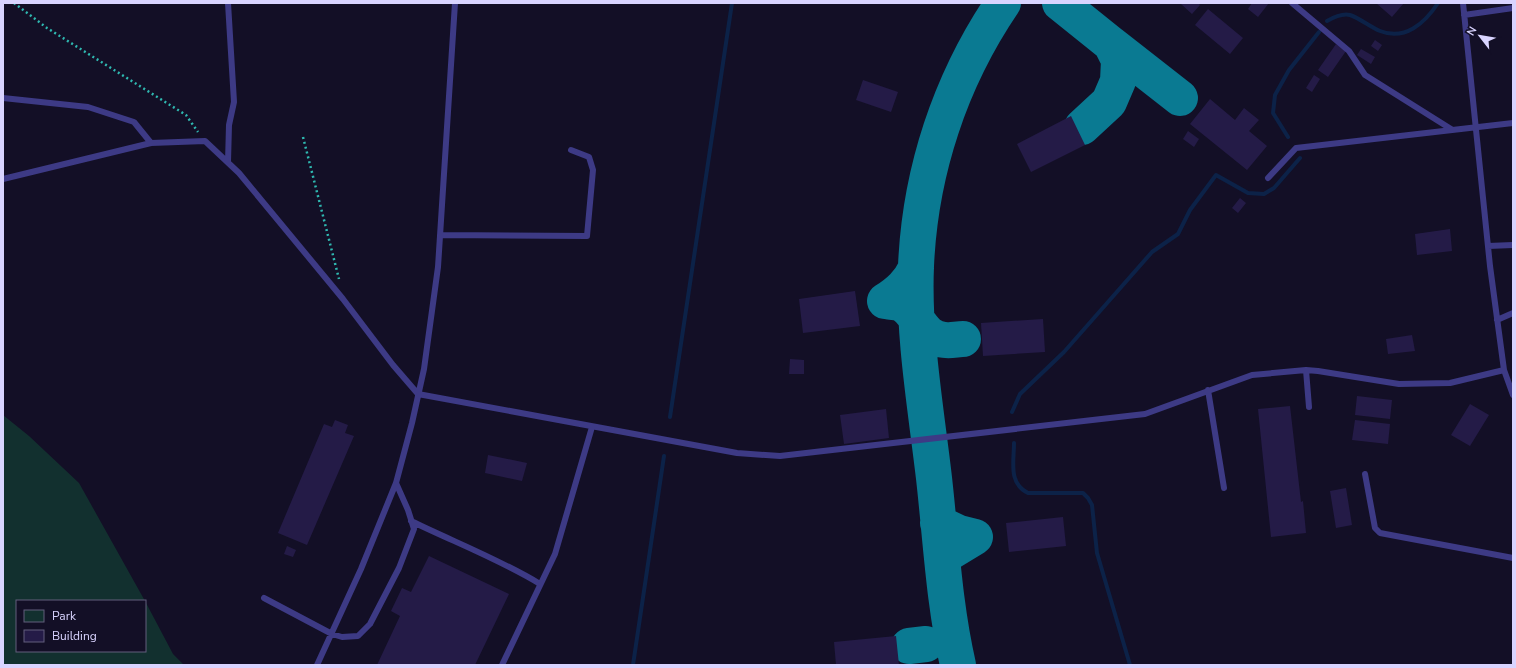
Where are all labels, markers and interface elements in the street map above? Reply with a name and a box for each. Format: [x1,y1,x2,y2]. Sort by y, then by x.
north arrow [1460,16,1500,56]
text: N [1463,24,1480,38]
legend [16,600,146,652]
text: Park [52,608,77,624]
text: Building [52,628,97,644]

